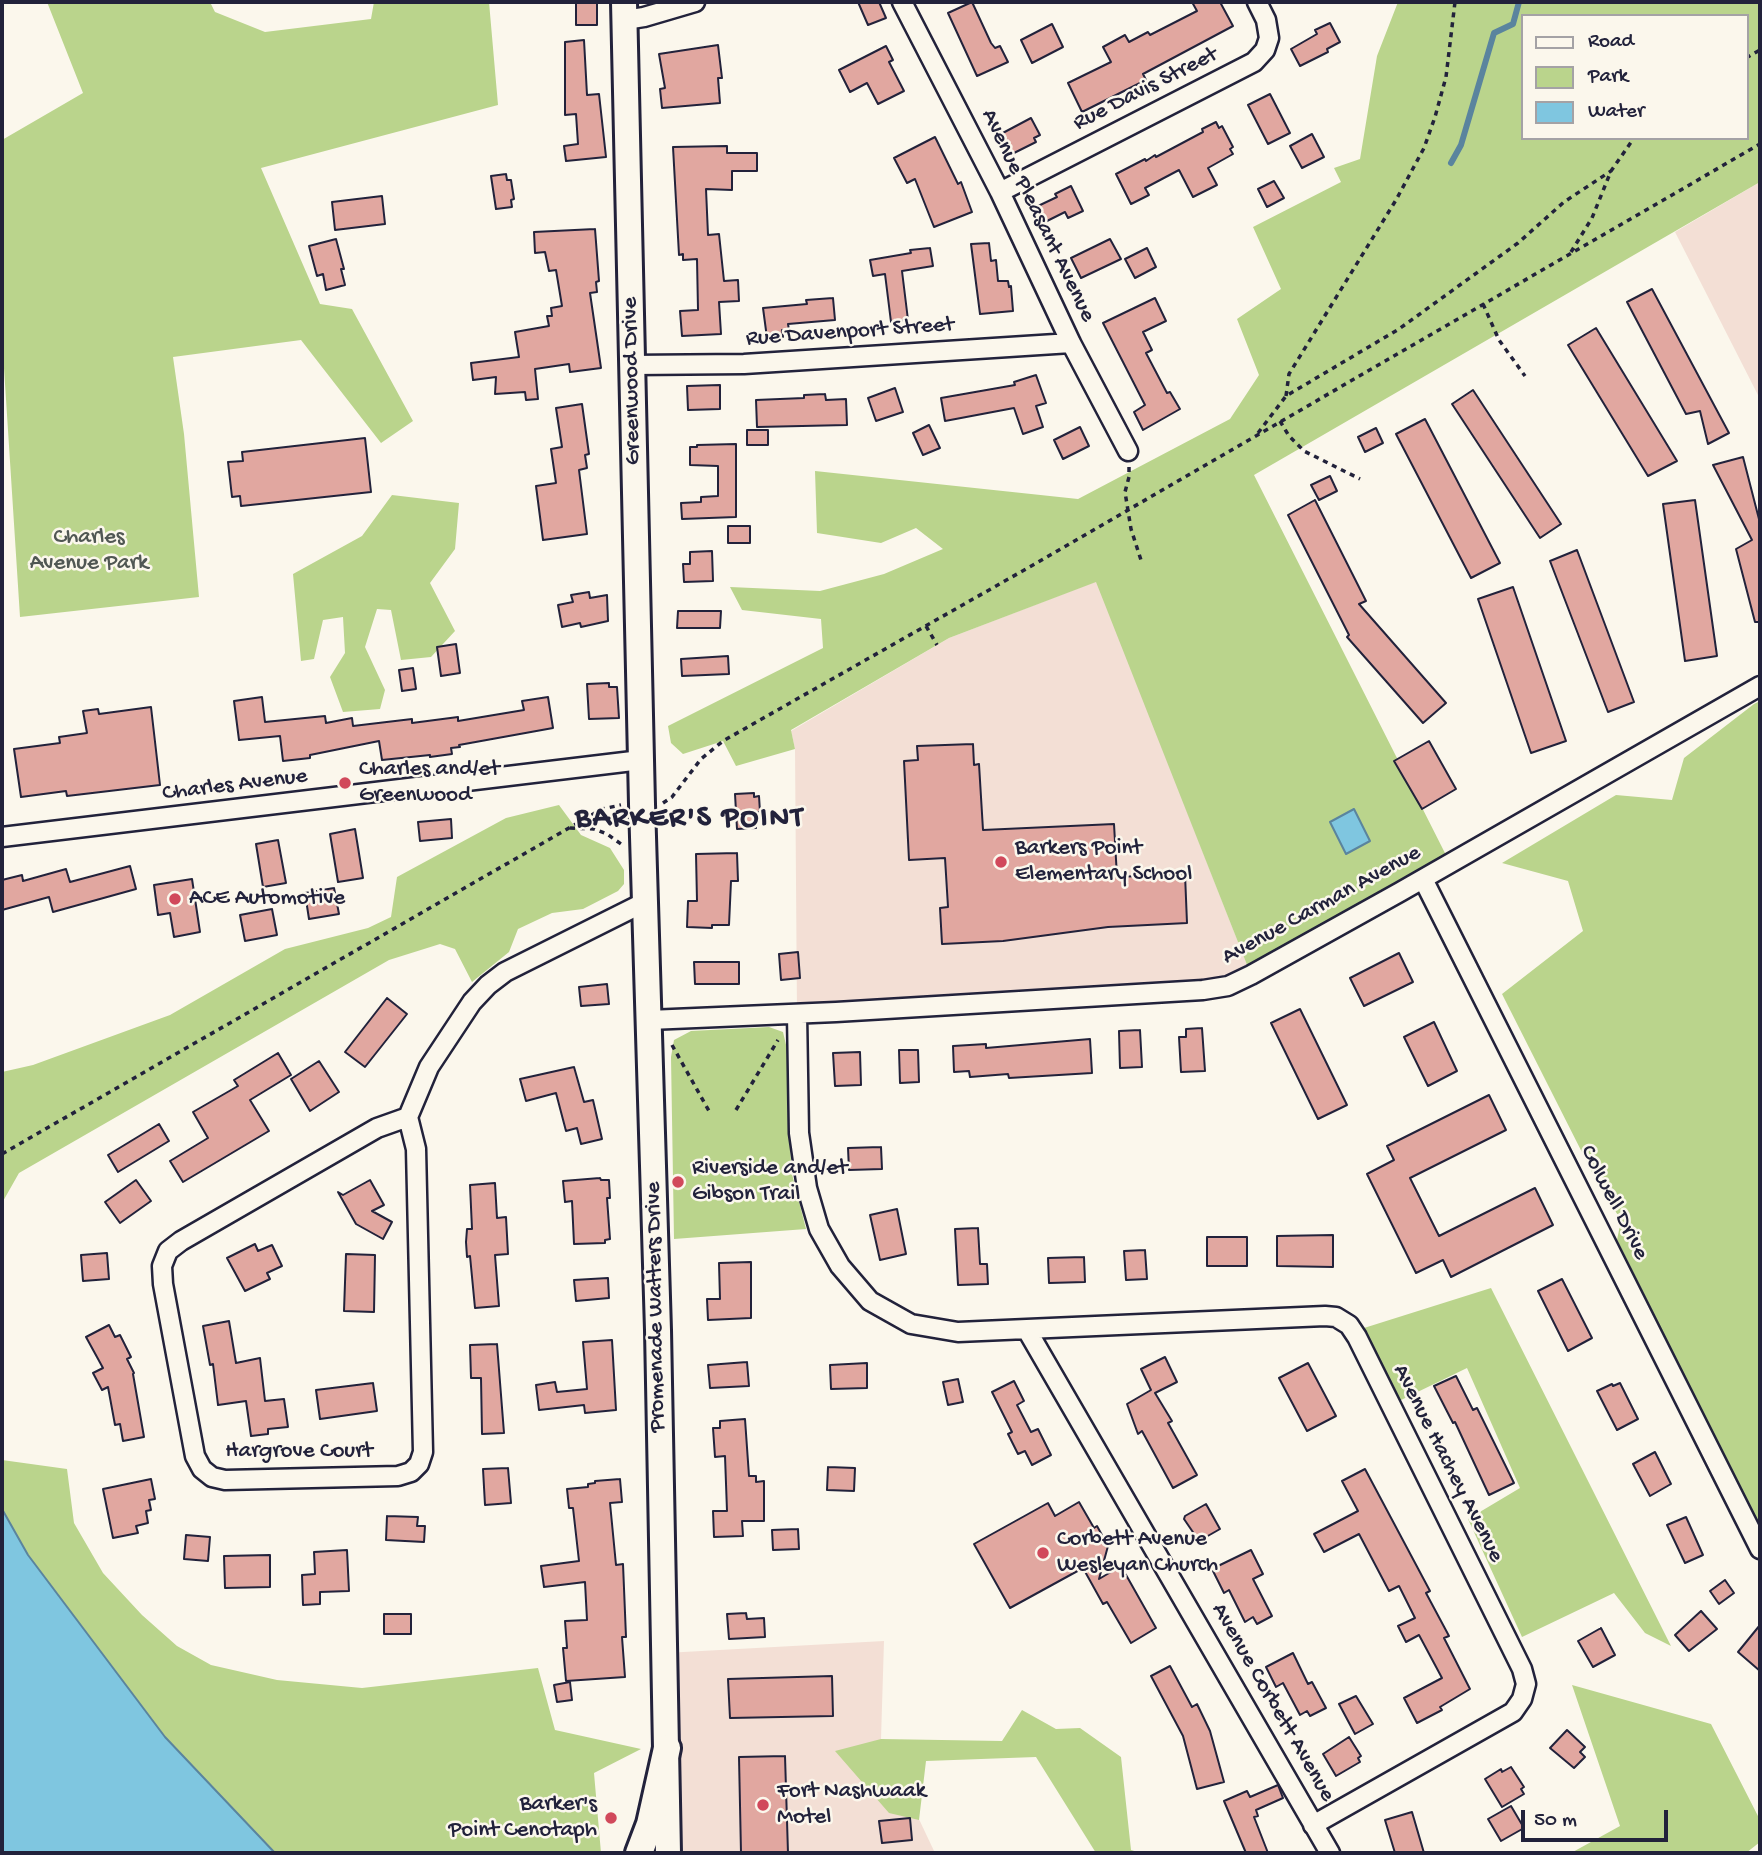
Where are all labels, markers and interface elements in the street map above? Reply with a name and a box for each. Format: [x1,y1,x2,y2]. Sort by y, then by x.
legend [1520,14,1748,140]
text: Road [1588,30,1634,55]
street label: Rue Davis Street [1069,42,1223,138]
text: Park [1588,65,1628,90]
text: Water [1588,100,1644,125]
street label: Avenue Pleasant Avenue [973,105,1101,327]
street label: Greenwood Drive [618,297,648,465]
street label: Rue Davenport Street [745,312,955,354]
park label: Charles Avenue Park [30,524,148,578]
place label: Charles and/et Greenwood [359,756,500,810]
street label: Charles Avenue [161,763,309,809]
marker: Charles and/et Greenwood [337,775,353,791]
district label: BARKER'S POINT [577,802,803,838]
place label: Barkers Point Elementary School [1015,835,1192,889]
street label: Avenue Carman Avenue [1218,840,1426,972]
marker: Barkers Point Elementary School [993,854,1009,870]
place label: ACE Automotive [189,885,345,913]
marker: ACE Automotive [167,891,183,907]
street label: Colwell Drive [1572,1141,1654,1265]
place label: Riverside and/et Gibson Trail [692,1155,847,1209]
marker: Riverside and/et Gibson Trail [670,1174,686,1190]
street label: Promenade Watters Drive [641,1181,673,1433]
street label: Avenue Hachey Avenue [1385,1360,1509,1568]
street label: Hargrove Court [225,1438,373,1466]
place label: Corbett Avenue Wesleyan Church [1057,1526,1218,1580]
marker: Corbett Avenue Wesleyan Church [1035,1545,1051,1561]
street label: Avenue Corbett Avenue [1204,1599,1340,1807]
place label: Fort Nashwaak Motel [777,1778,926,1832]
place label: Barker's Point Cenotaph [449,1791,597,1845]
scale bar [1524,1796,1671,1840]
marker: Fort Nashwaak Motel [755,1797,771,1813]
text: 50 m [1534,1809,1577,1834]
marker: Barker's Point Cenotaph [603,1810,619,1826]

